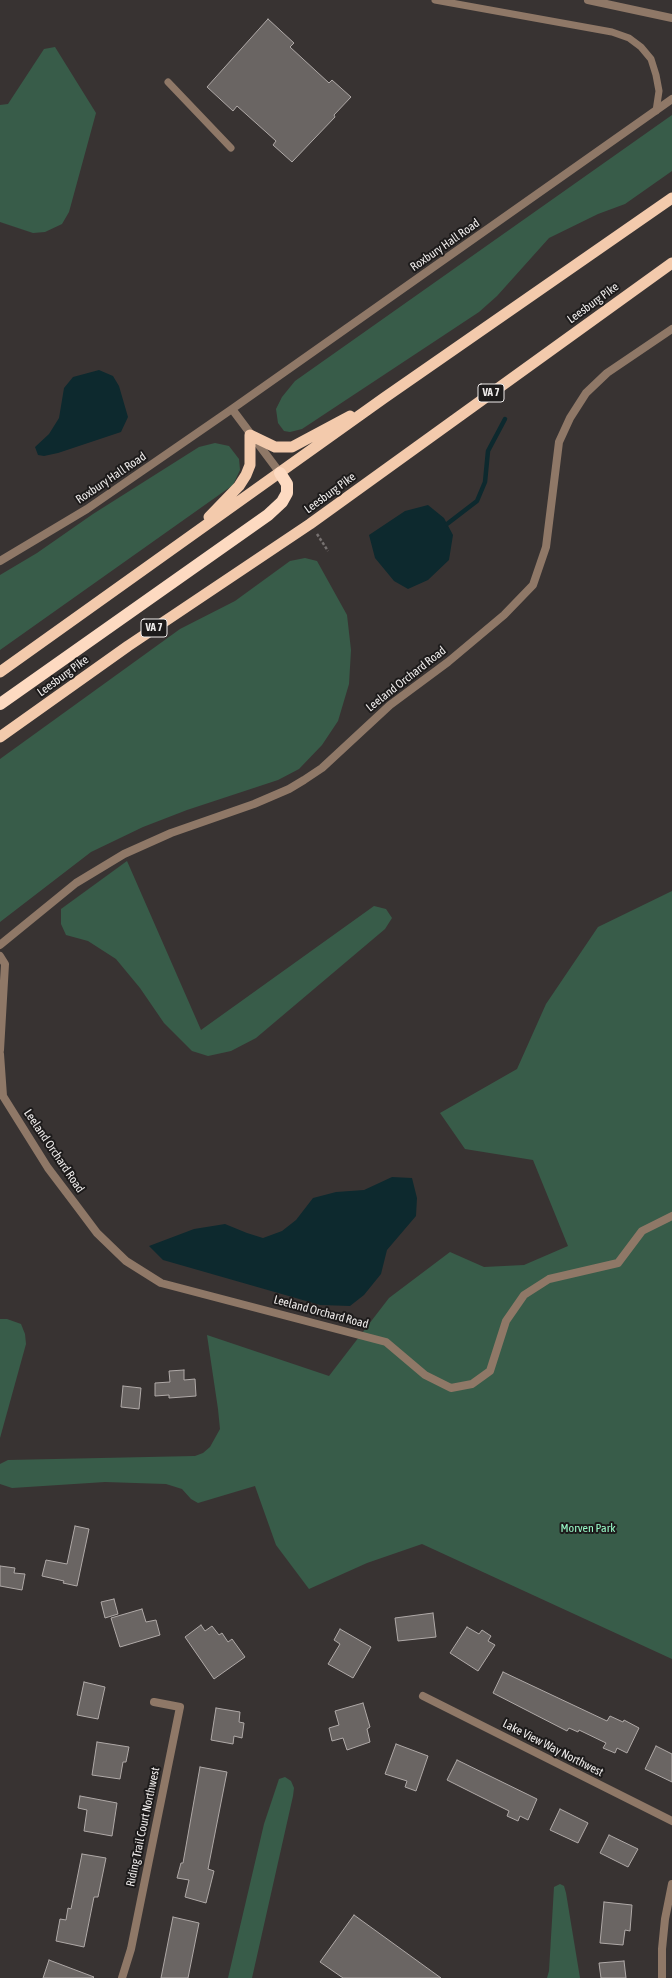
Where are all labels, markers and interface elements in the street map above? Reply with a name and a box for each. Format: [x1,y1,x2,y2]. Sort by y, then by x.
street label: Roxbury Hall Road [408,216,482,274]
street label: Leesburg Pike [564,280,622,326]
road number: VA 7 [478,384,504,402]
street label: Roxbury Hall Road [73,449,149,507]
street label: Leesburg Pike [301,470,359,516]
road number: VA 7 [141,619,167,637]
street label: Leeland Orchard Road [363,643,449,715]
street label: Leesburg Pike [34,653,92,699]
street label: Leeland Orchard Road [21,1107,87,1195]
street label: Leeland Orchard Road [272,1292,370,1332]
park label: Morven Park [561,1521,615,1535]
street label: Lake View Way Northwest [500,1716,606,1780]
street label: Riding Trail Court Northwest [123,1766,163,1888]

